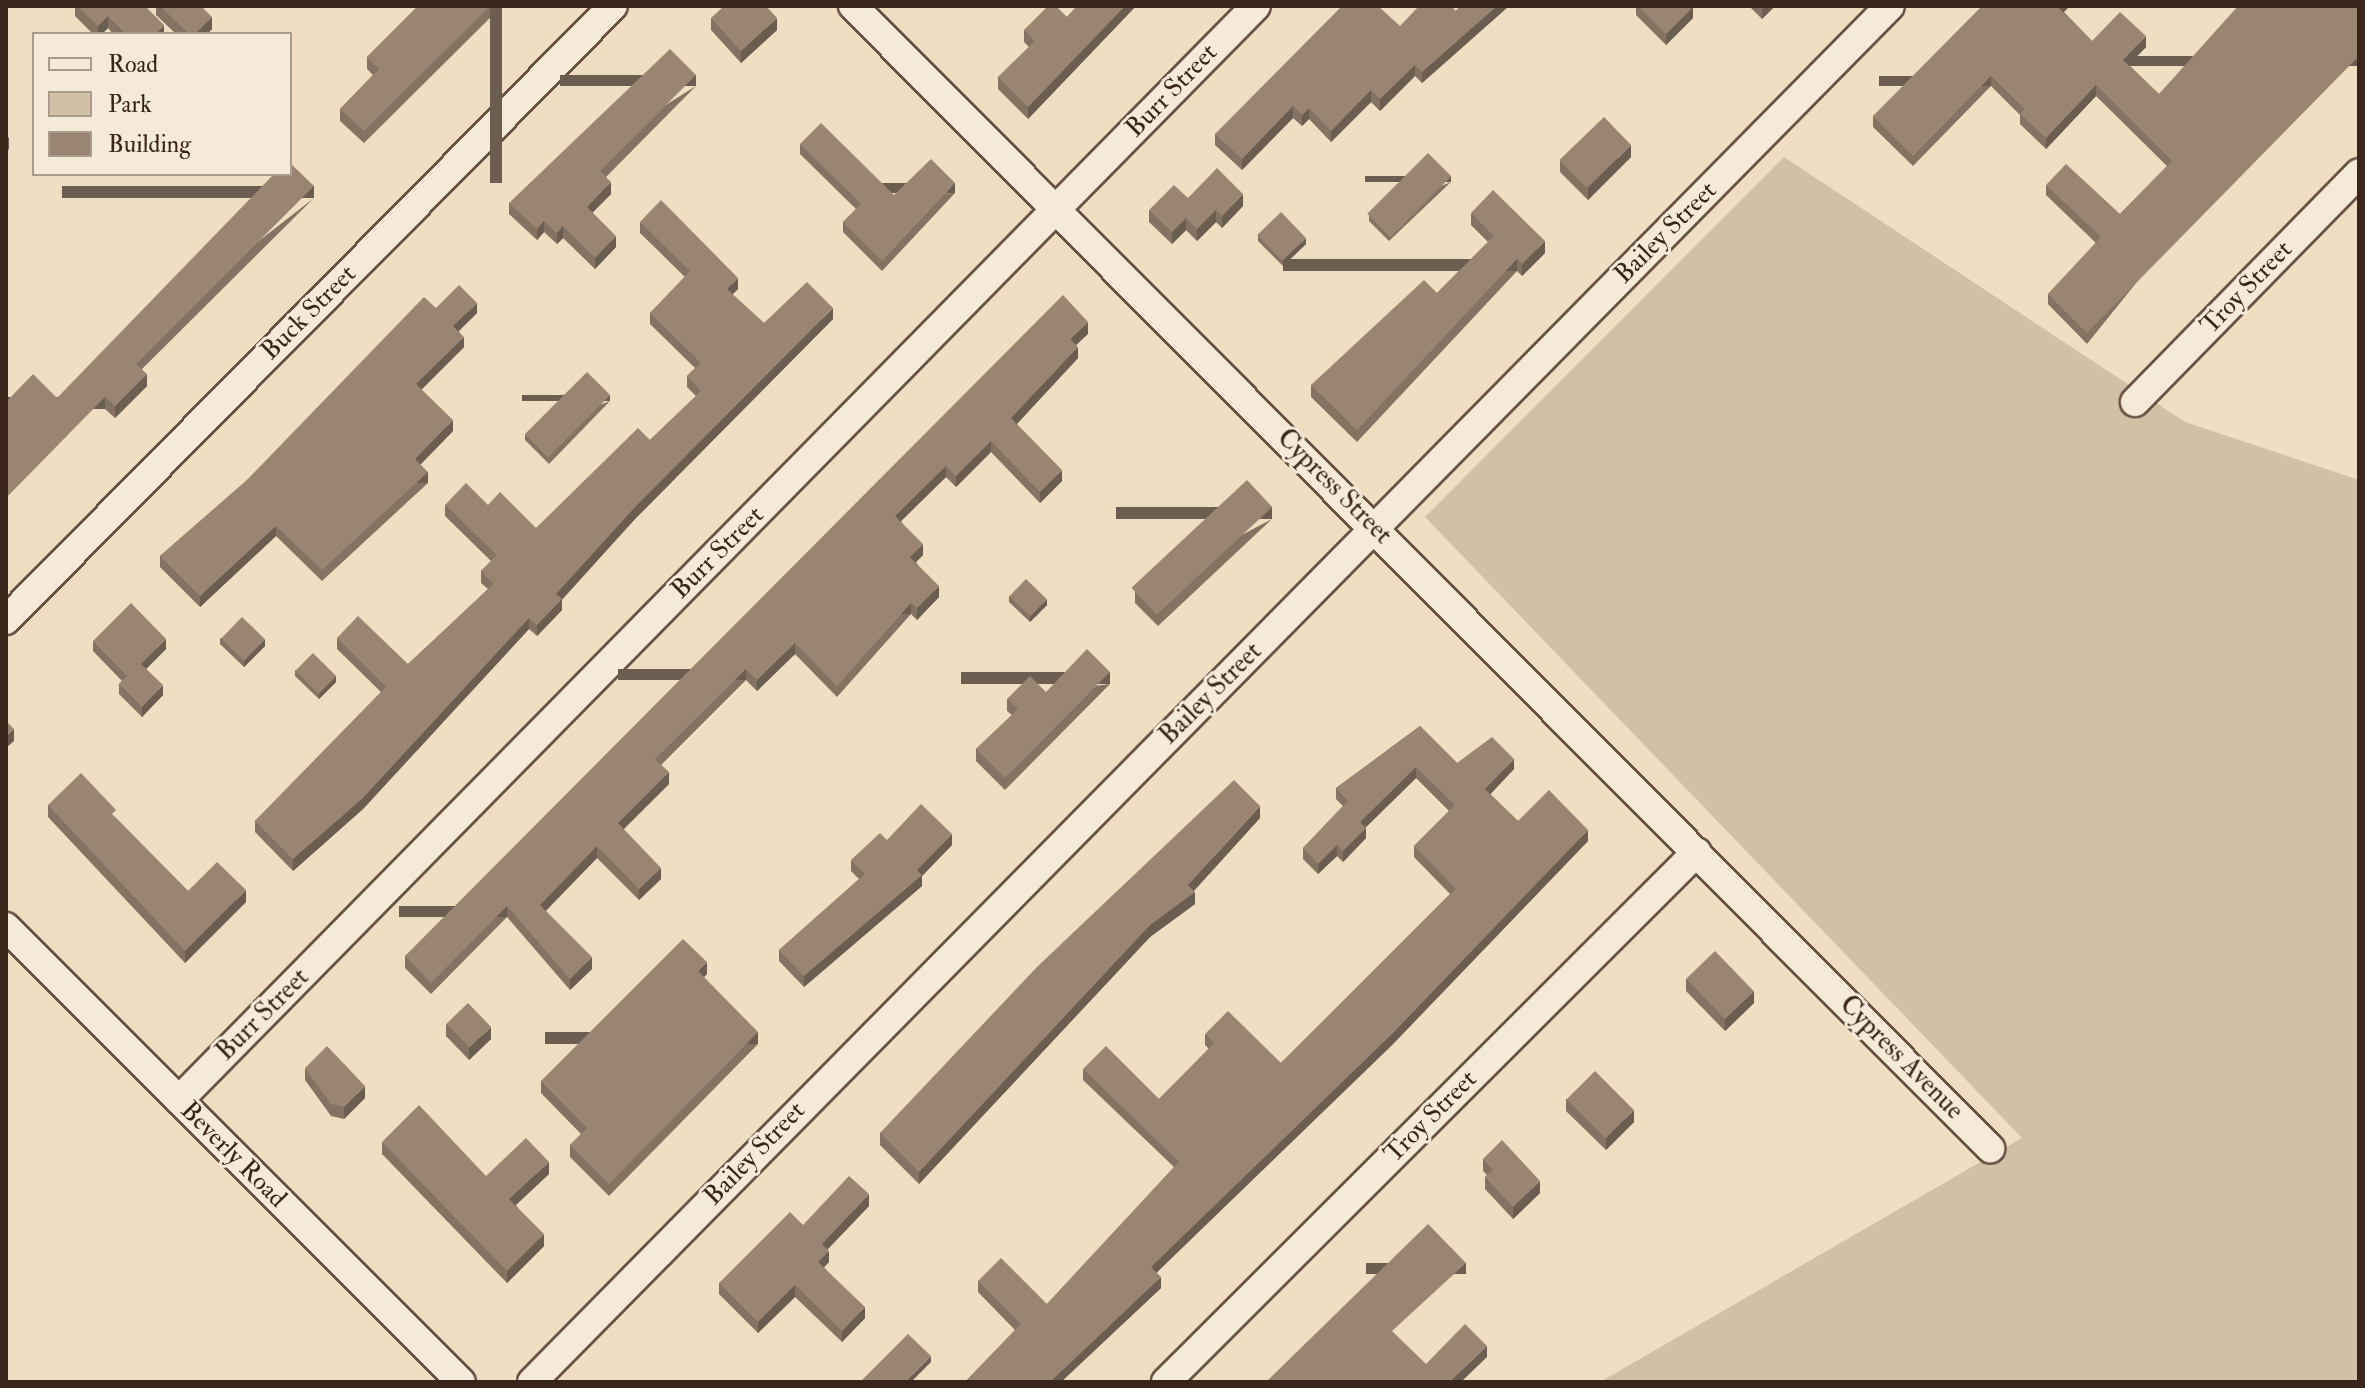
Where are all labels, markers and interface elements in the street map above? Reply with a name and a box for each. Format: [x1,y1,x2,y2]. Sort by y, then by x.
legend [32,32,292,176]
street label: Burr Street [1120,38,1224,144]
text: Road [108,49,158,80]
text: Park [108,89,152,120]
text: Building [108,129,191,160]
street label: Bailey Street [1608,175,1724,291]
street label: Troy Street [2195,235,2299,341]
street label: Buck Street [255,259,363,367]
street label: Cypress Street [1270,423,1398,551]
street label: Burr Street [665,500,771,606]
street label: Bailey Street [1153,636,1269,752]
street label: Burr Street [210,962,316,1068]
street label: Cypress Avenue [1833,990,1969,1126]
street label: Troy Street [1378,1064,1484,1170]
street label: Beverly Road [173,1095,293,1215]
street label: Bailey Street [698,1096,812,1212]

